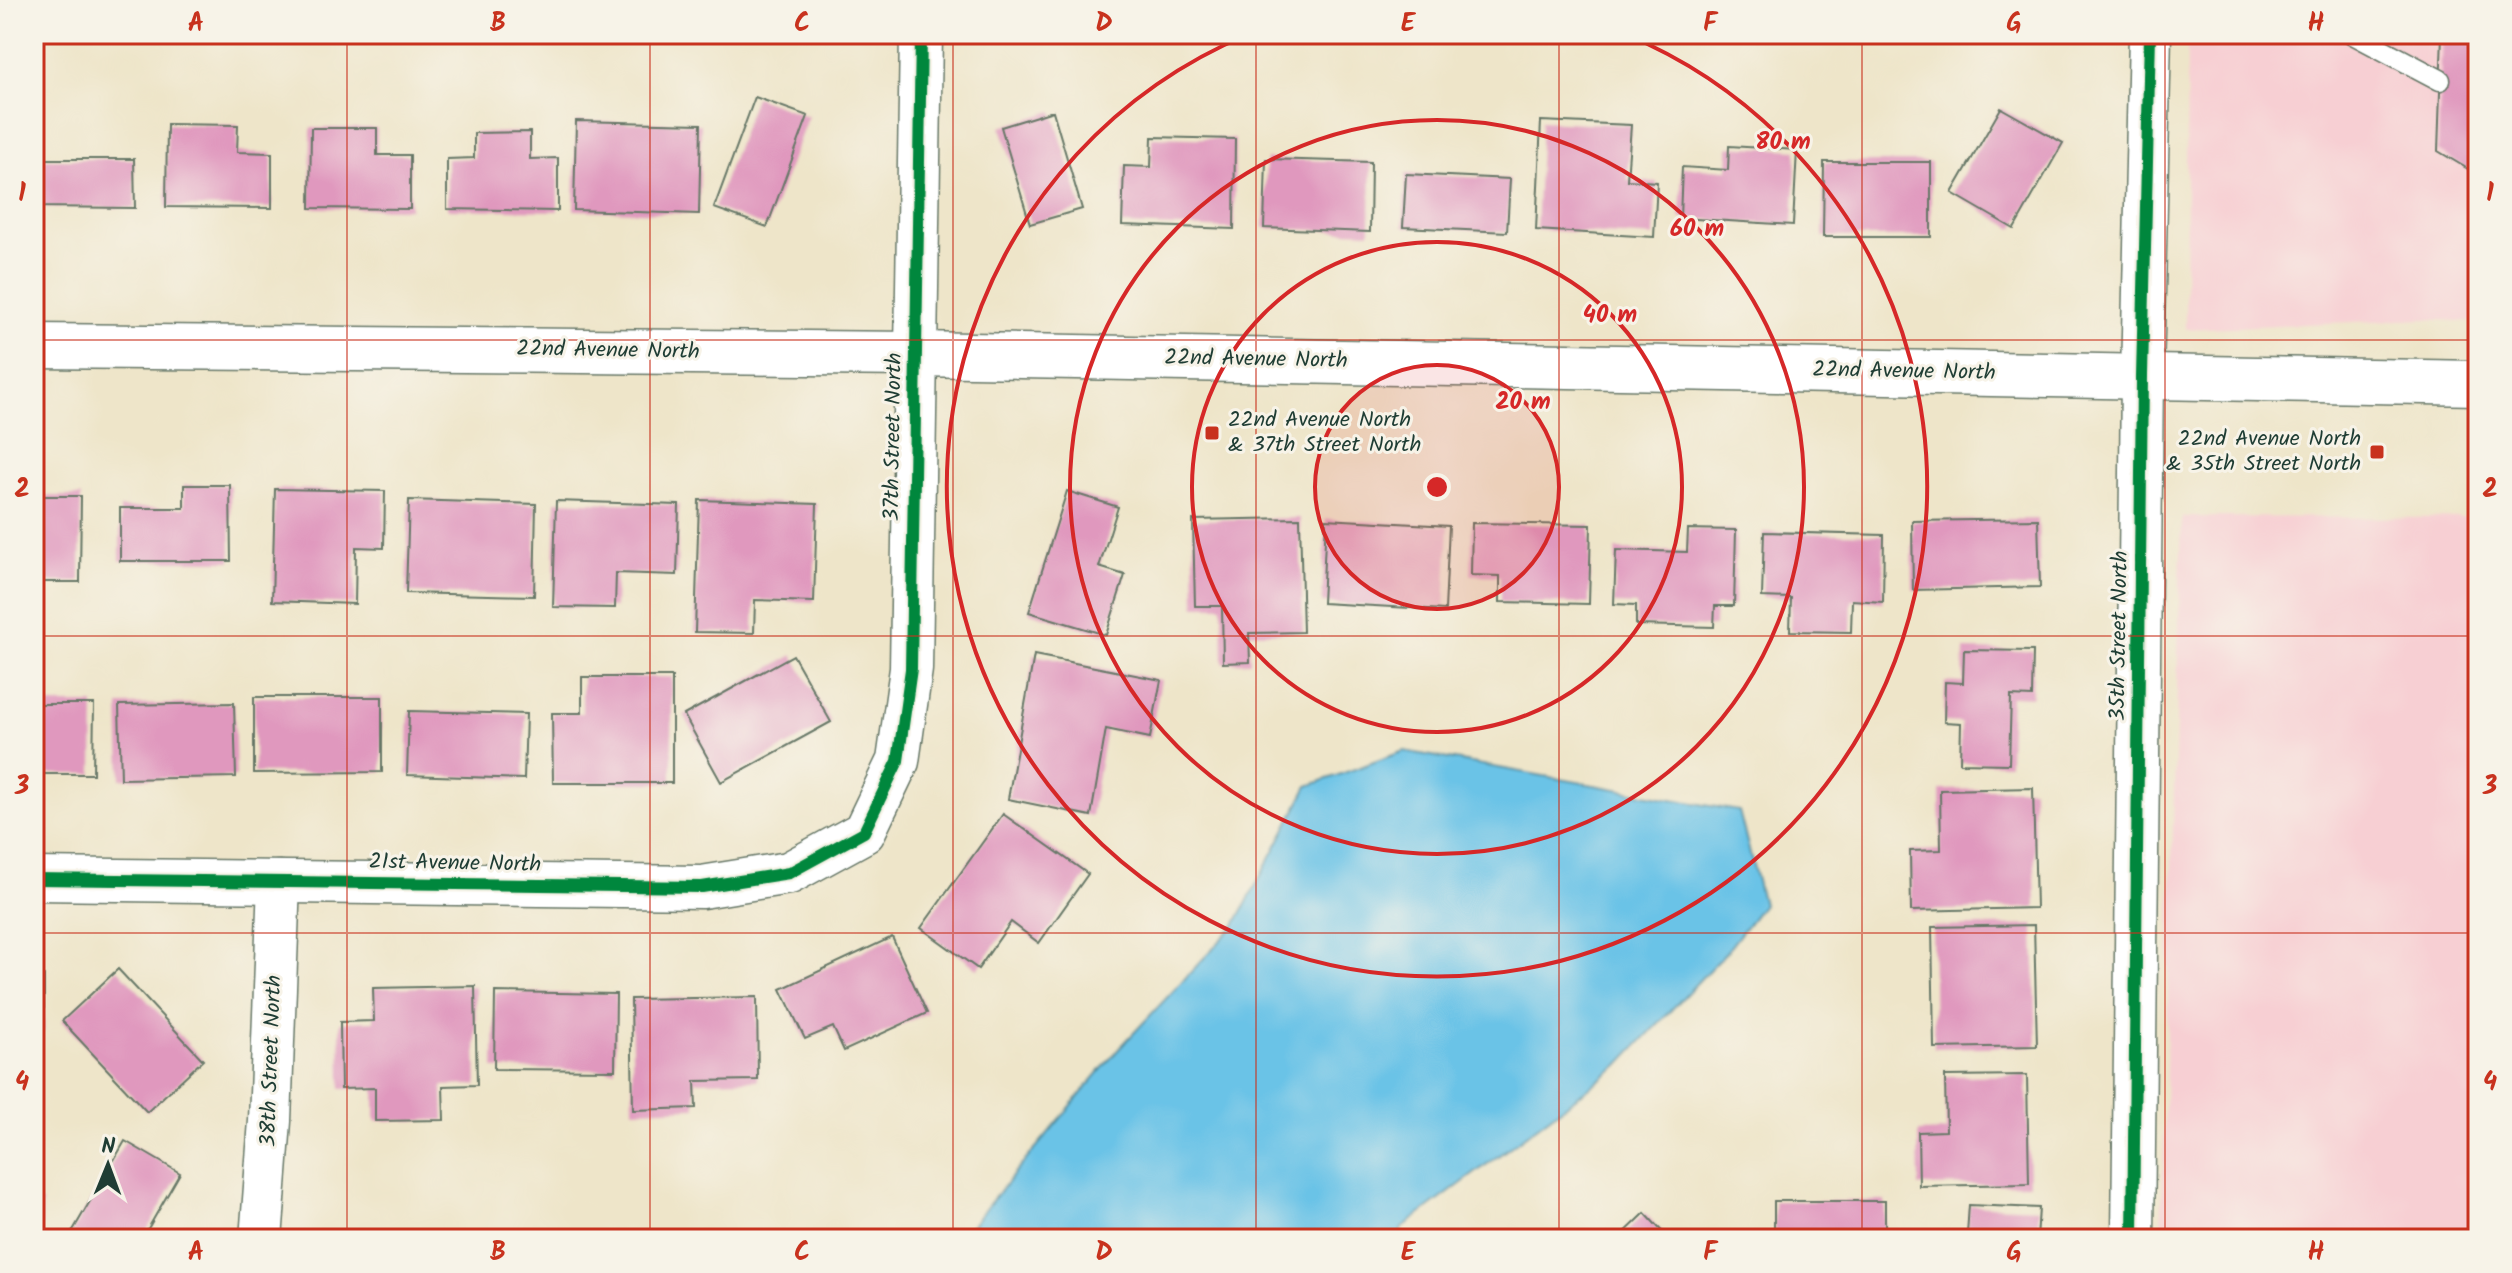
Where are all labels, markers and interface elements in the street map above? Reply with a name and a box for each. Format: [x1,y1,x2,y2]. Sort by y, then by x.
text: A [188,3,204,45]
text: B [490,3,506,45]
text: C [794,3,810,45]
text: D [1095,3,1113,45]
text: E [1401,3,1417,45]
text: F [1703,3,1719,45]
text: G [2006,3,2022,45]
text: H [2308,3,2325,45]
text: 80 m [1755,123,1811,162]
text: 1 [18,173,26,215]
text: 1 [2486,173,2494,215]
text: 60 m [1670,210,1724,249]
text: 40 m [1583,296,1637,335]
street label: 22nd Avenue North [516,332,700,370]
street label: 22nd Avenue North [1164,341,1348,379]
street label: 37th Street North [875,352,913,522]
street label: 22nd Avenue North [1812,353,1996,391]
text: 20 m [1495,383,1551,422]
place label: 22nd Avenue North & 37th Street North [1228,403,1421,463]
place label: 22nd Avenue North & 35th Street North [2166,422,2361,482]
marker: 22nd Avenue North & 37th Street North [1203,424,1221,442]
marker: 22nd Avenue North & 35th Street North [2368,443,2386,461]
text: 2 [14,469,30,511]
text: 2 [2482,469,2498,511]
centre of rings [1423,473,1451,501]
street label: 35th Street North [2101,550,2139,722]
text: 3 [14,766,29,808]
text: 3 [2482,766,2497,808]
street label: 21st Avenue North [368,845,542,883]
street label: 38th Street North [252,974,292,1148]
text: 4 [15,1062,29,1104]
text: 4 [2483,1062,2497,1104]
north arrow [68,1125,148,1205]
text: N [101,1130,116,1165]
text: A [188,1232,204,1273]
text: B [490,1232,506,1273]
text: C [794,1232,810,1273]
text: D [1095,1232,1113,1273]
text: E [1401,1232,1417,1273]
text: F [1703,1232,1719,1273]
text: G [2006,1232,2022,1273]
text: H [2308,1232,2325,1273]

